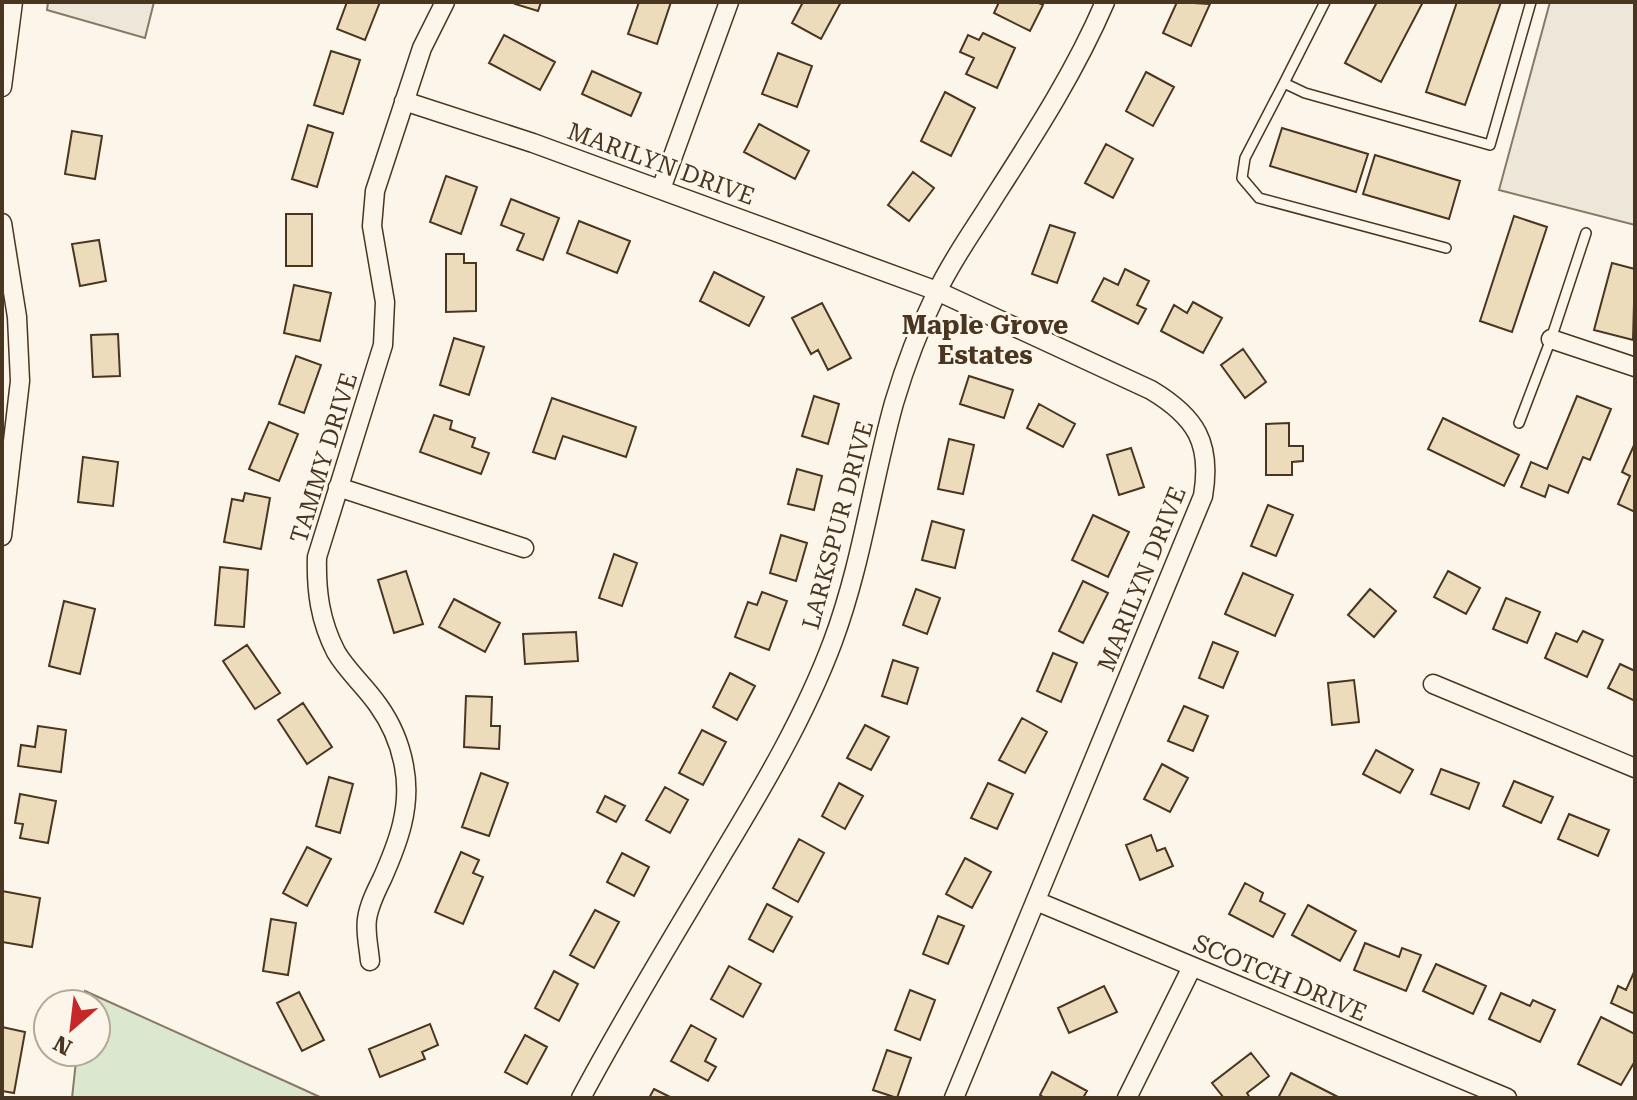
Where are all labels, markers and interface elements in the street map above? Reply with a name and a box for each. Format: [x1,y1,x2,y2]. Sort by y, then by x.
street label: MARILYN DRIVE [564,117,758,211]
district label: Maple Grove Estates [902,310,1068,370]
street label: TAMMY DRIVE [285,369,363,547]
street label: LARKSPUR DRIVE [797,418,879,632]
street label: MARILYN DRIVE [1092,482,1192,676]
street label: SCOTCH DRIVE [1189,929,1371,1027]
north arrow [32,988,112,1068]
text: N [49,1030,76,1060]

